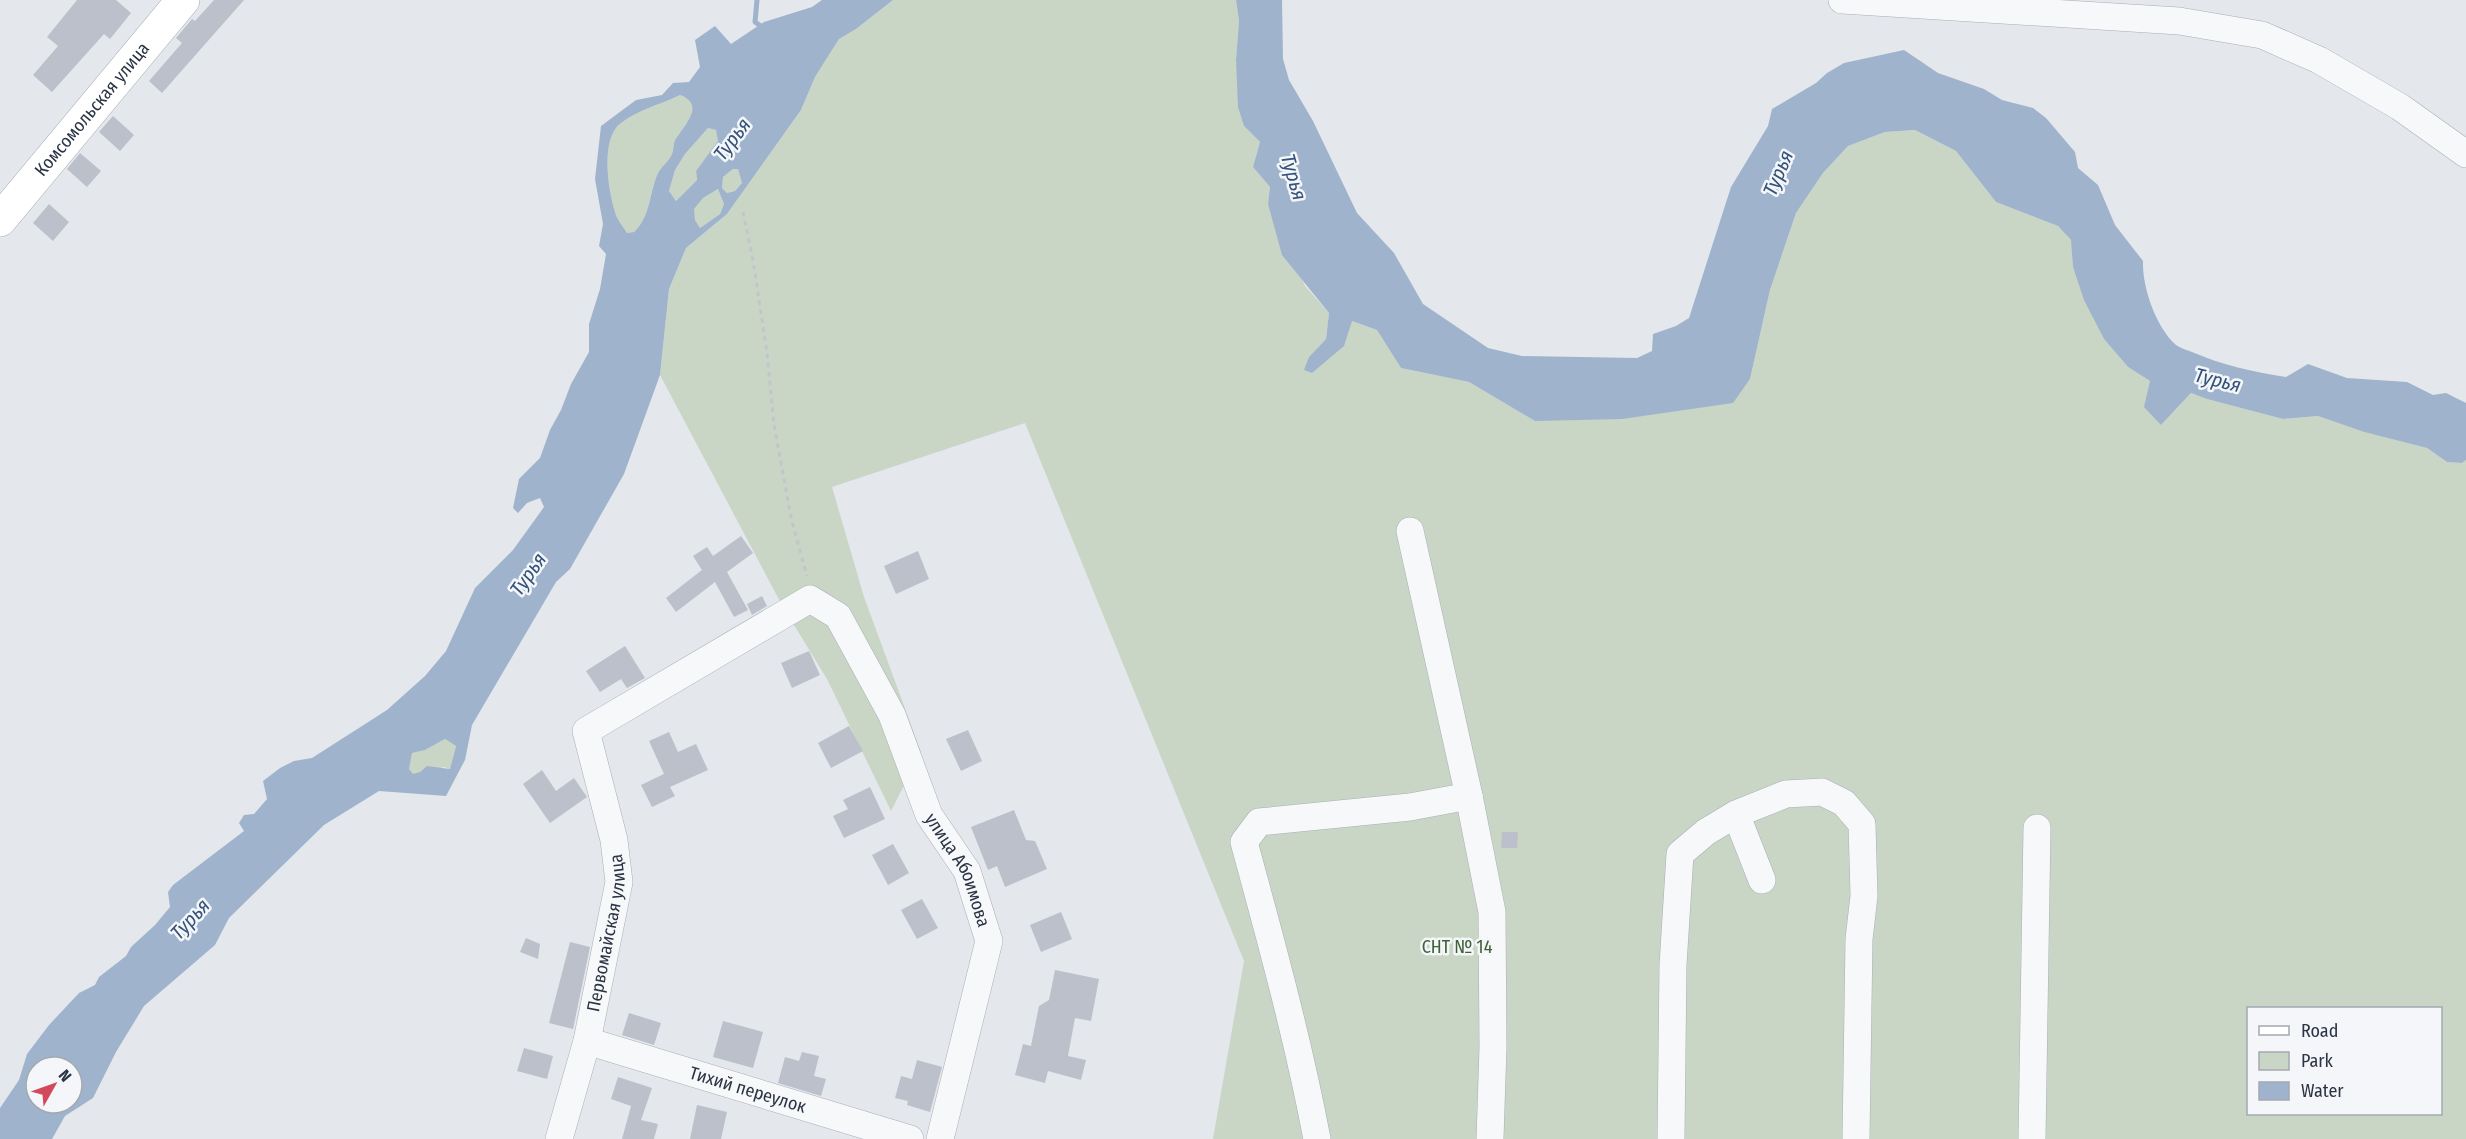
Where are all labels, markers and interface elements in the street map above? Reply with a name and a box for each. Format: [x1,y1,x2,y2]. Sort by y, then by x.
street label: Комсомольская улица [30,38,154,181]
water label: Турья [708,113,756,165]
water label: Турья [1758,147,1798,199]
water label: Турья [1276,151,1312,203]
water label: Турья [2192,363,2244,397]
water label: Турья [505,548,551,600]
street label: улица Абоимова [920,809,995,930]
street label: Первомайская улица [582,853,630,1014]
water label: Турья [165,894,215,944]
park label: СНТ № 14 [1422,936,1493,958]
legend [2247,1007,2442,1115]
text: Road [2301,1020,2338,1042]
text: Park [2301,1050,2334,1072]
north arrow [24,1055,84,1115]
street label: Тихий переулок [687,1062,809,1118]
text: N [55,1066,75,1085]
text: Water [2301,1080,2344,1102]

